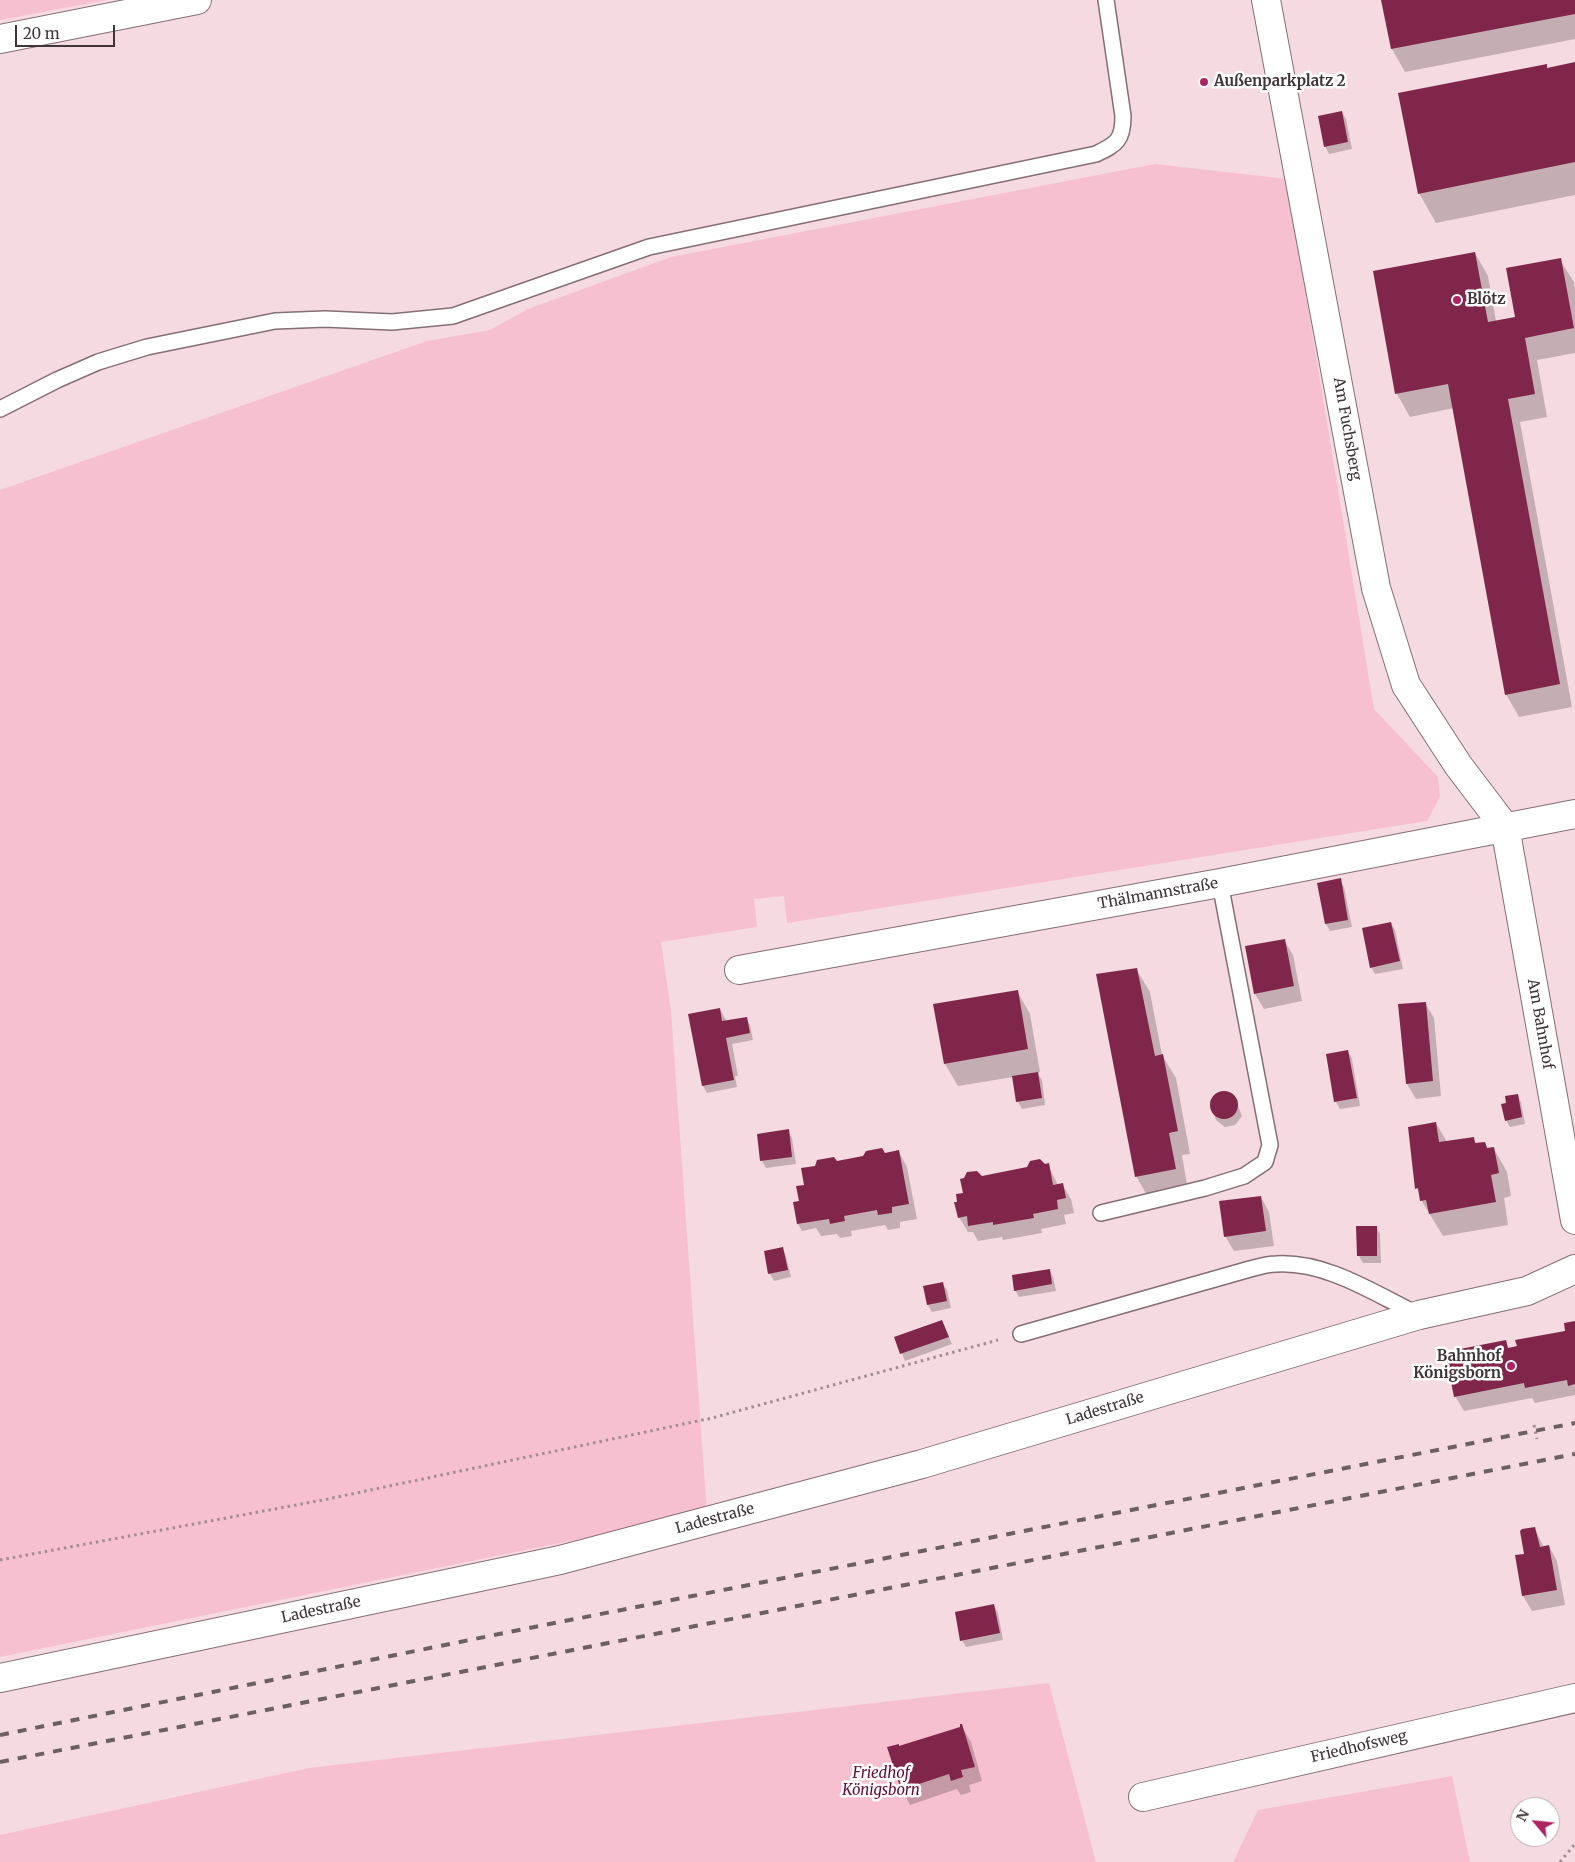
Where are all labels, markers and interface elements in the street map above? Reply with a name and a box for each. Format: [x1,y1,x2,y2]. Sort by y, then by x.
scale bar [18,15,118,47]
text: 20 m [23,24,60,43]
place label: Außenparkplatz 2 [1214,73,1346,91]
marker: Außenparkplatz 2 [1198,76,1210,88]
place label: Blötz [1467,291,1505,309]
marker: Blötz [1451,294,1463,306]
street label: Am Fuchsberg [1329,376,1365,482]
street label: Thälmannstraße [1096,875,1220,913]
street label: Am Bahnhof [1523,977,1557,1071]
place label: Bahnhof Königsborn [1413,1348,1501,1383]
marker: Bahnhof Königsborn [1505,1360,1517,1372]
street label: Ladestraße [1064,1389,1146,1429]
street label: Ladestraße [674,1500,756,1538]
street label: Ladestraße [280,1593,362,1627]
street label: Friedhofsweg [1309,1727,1409,1767]
park label: Friedhof Königsborn [842,1765,920,1800]
north arrow [1510,1797,1560,1847]
text: N [1512,1806,1533,1825]

